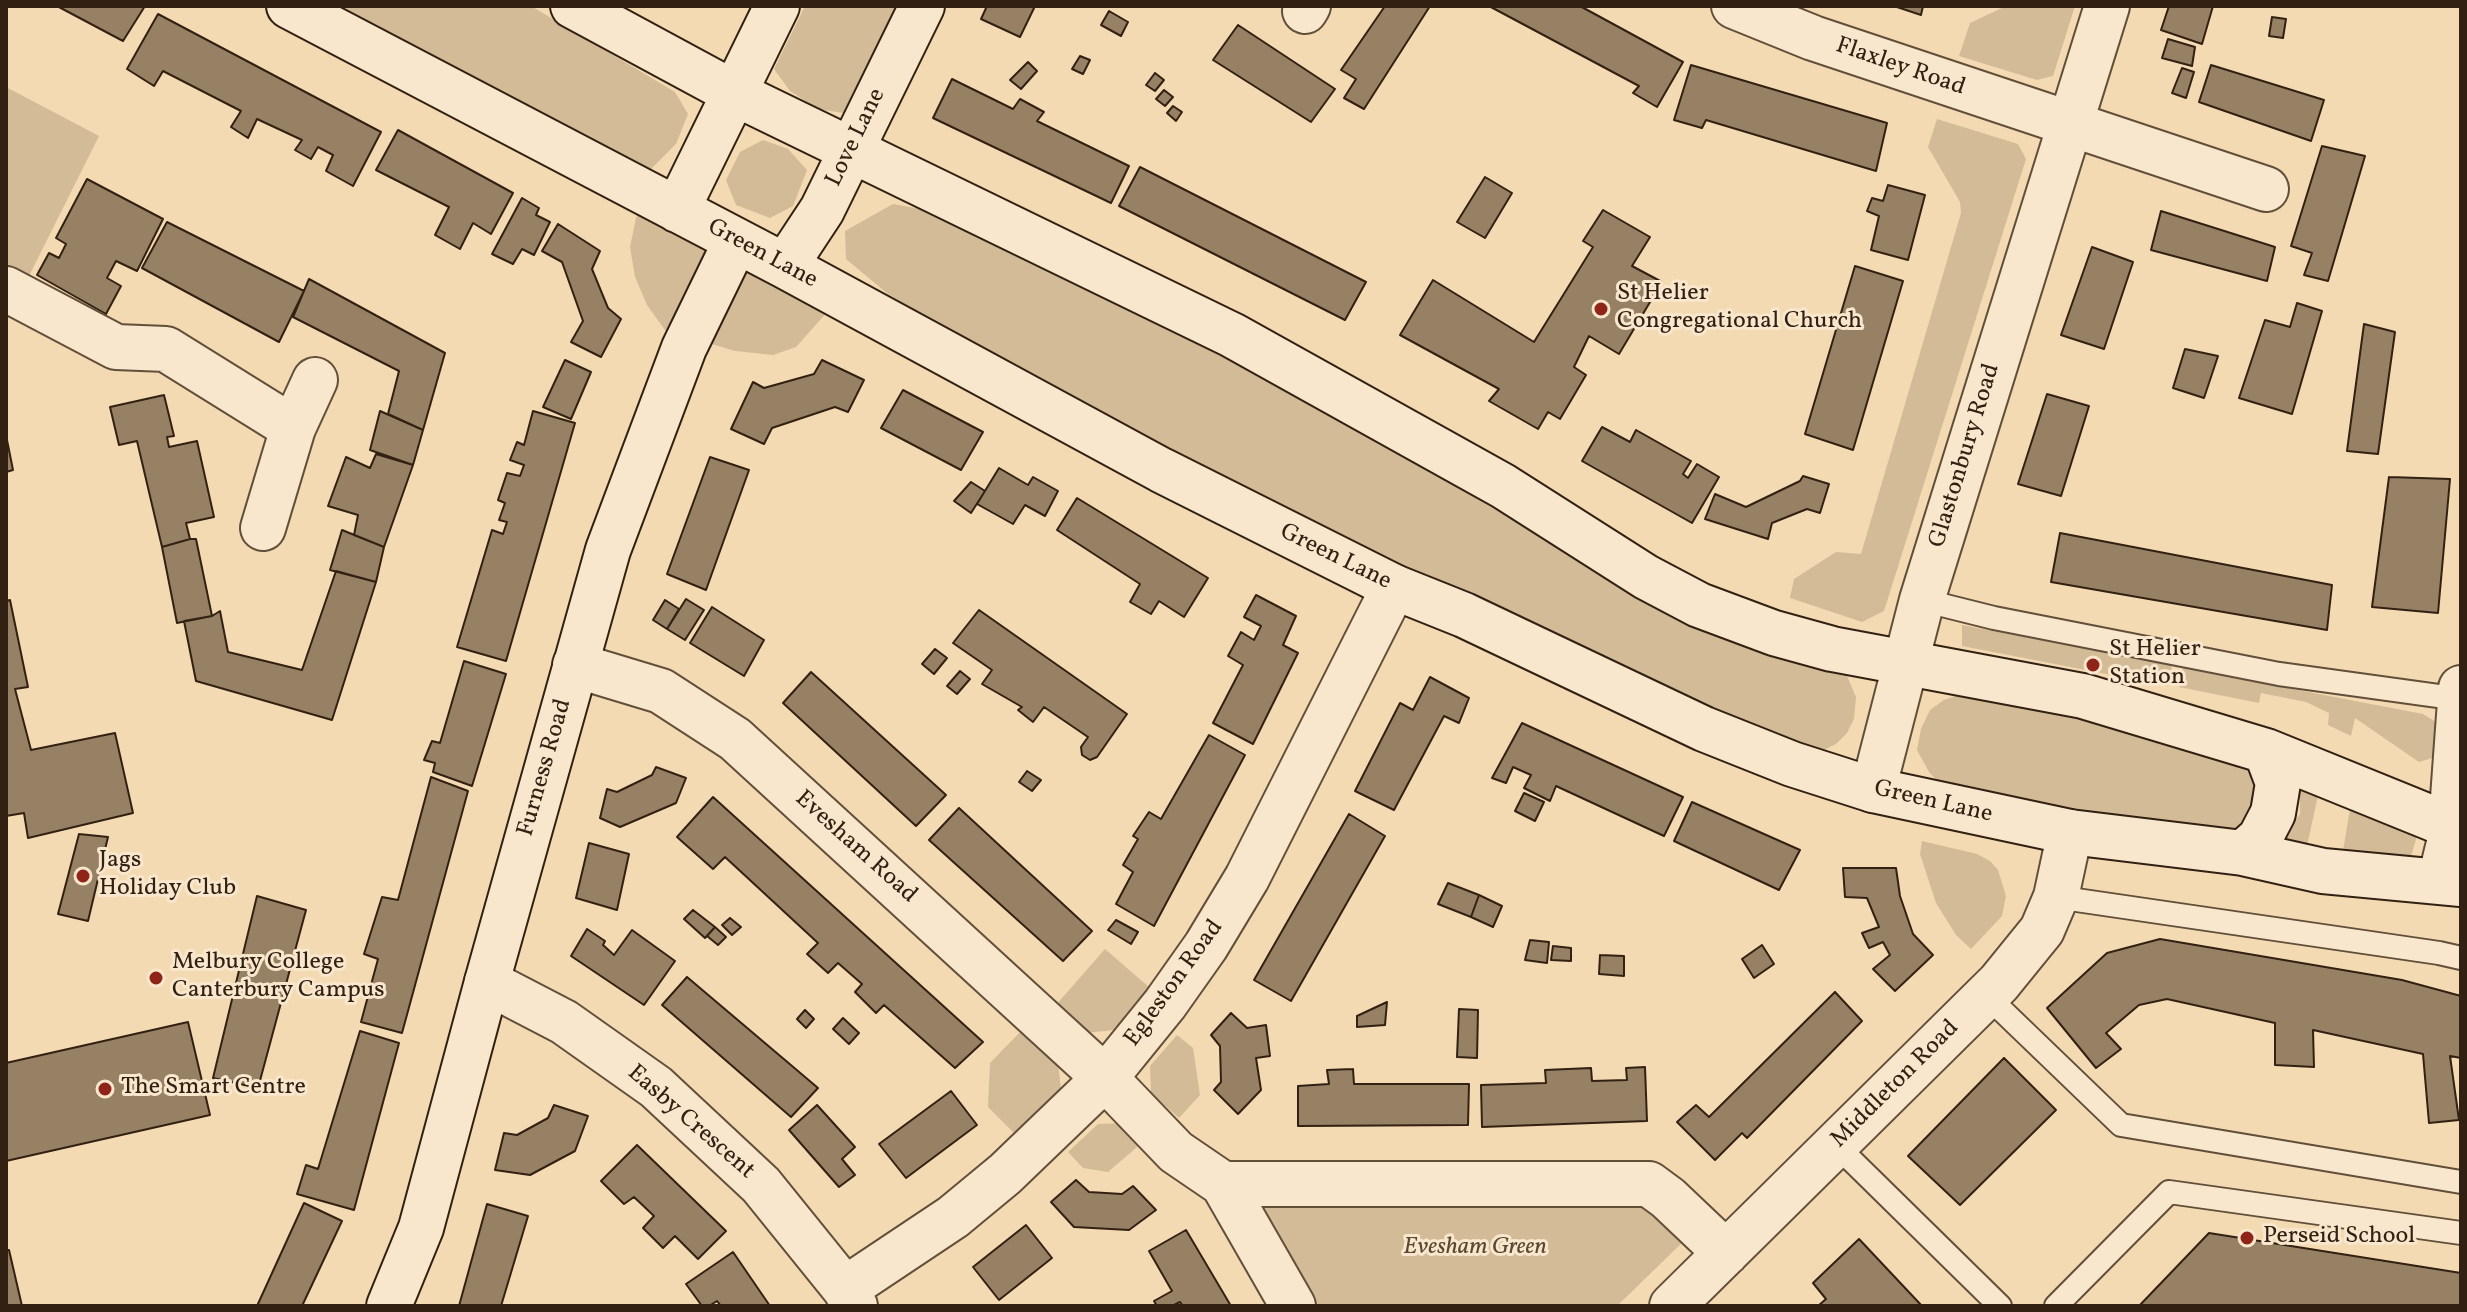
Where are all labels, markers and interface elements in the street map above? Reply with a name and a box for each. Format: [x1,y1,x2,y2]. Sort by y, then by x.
street label: Flaxley Road [1831,32,1969,104]
street label: Love Lane [821,84,893,192]
street label: Green Lane [702,214,822,296]
place label: St Helier Congregational Church [1617,281,1862,337]
marker: St Helier Congregational Church [1592,300,1610,318]
street label: Glastonbury Road [1924,361,2008,551]
street label: Green Lane [1275,519,1395,597]
place label: St Helier Station [2109,637,2201,693]
marker: St Helier Station [2084,656,2102,674]
street label: Furness Road [513,696,579,840]
street label: Green Lane [1871,775,1995,831]
street label: Evesham Road [788,785,922,911]
place label: Jags Holiday Club [99,848,236,904]
marker: Jags Holiday Club [74,867,92,885]
street label: Egleston Road [1119,915,1231,1053]
place label: Melbury College Canterbury Campus [172,950,384,1006]
marker: Melbury College Canterbury Campus [147,969,165,987]
street label: Middleton Road [1826,1015,1966,1155]
street label: Easby Crescent [620,1060,760,1186]
place label: The Smart Centre [121,1075,306,1103]
marker: The Smart Centre [96,1080,114,1098]
place label: Perseid School [2263,1224,2415,1252]
marker: Perseid School [2238,1229,2256,1247]
park label: Evesham Green [1403,1235,1547,1263]

